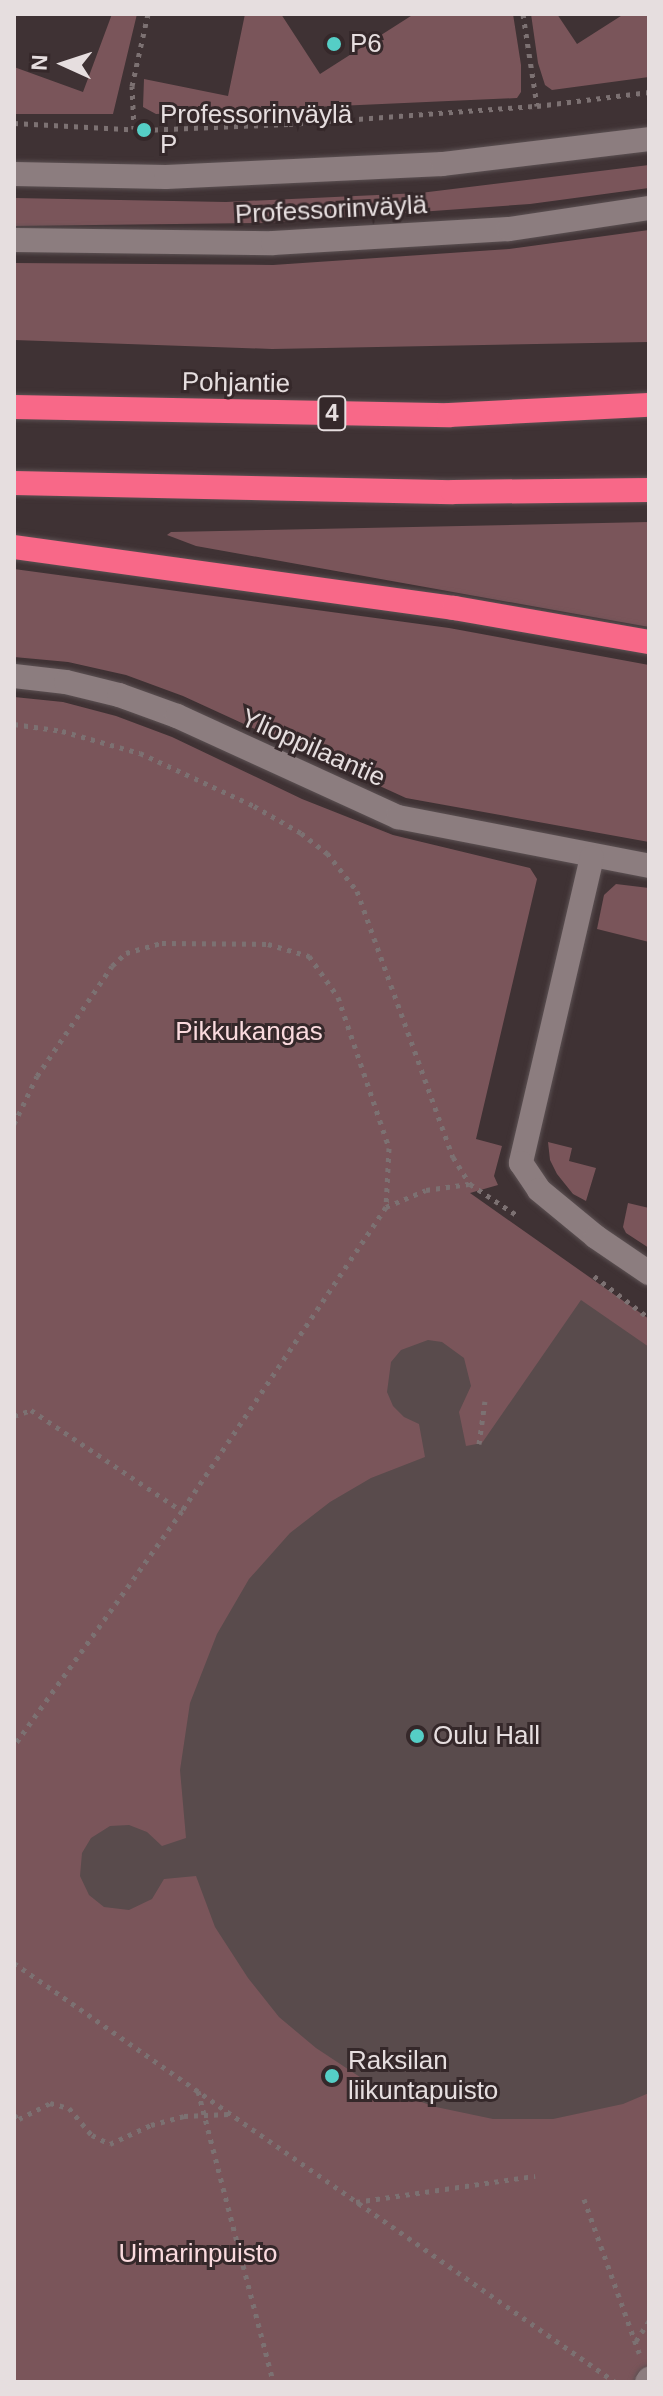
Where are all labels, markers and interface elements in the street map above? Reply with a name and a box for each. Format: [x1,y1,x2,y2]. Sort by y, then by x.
north arrow [24,24,104,104]
place label: P6 [350,28,382,60]
marker: P6 [325,35,343,53]
text: N [27,54,52,71]
place label: Professorinväylä P [160,99,352,160]
marker: Professorinväylä P [135,121,153,139]
street label: Professorinväylä [234,189,428,231]
street label: Pohjantie [182,366,290,400]
road number: 4 [316,393,348,433]
street label: Ylioppilaantie [236,702,390,794]
park label: Pikkukangas [175,1016,323,1048]
place label: Oulu Hall [433,1720,540,1752]
marker: Oulu Hall [408,1727,426,1745]
place label: Raksilan liikuntapuisto [348,2045,498,2106]
marker: Raksilan liikuntapuisto [323,2067,341,2085]
park label: Uimarinpuisto [119,2238,277,2270]

